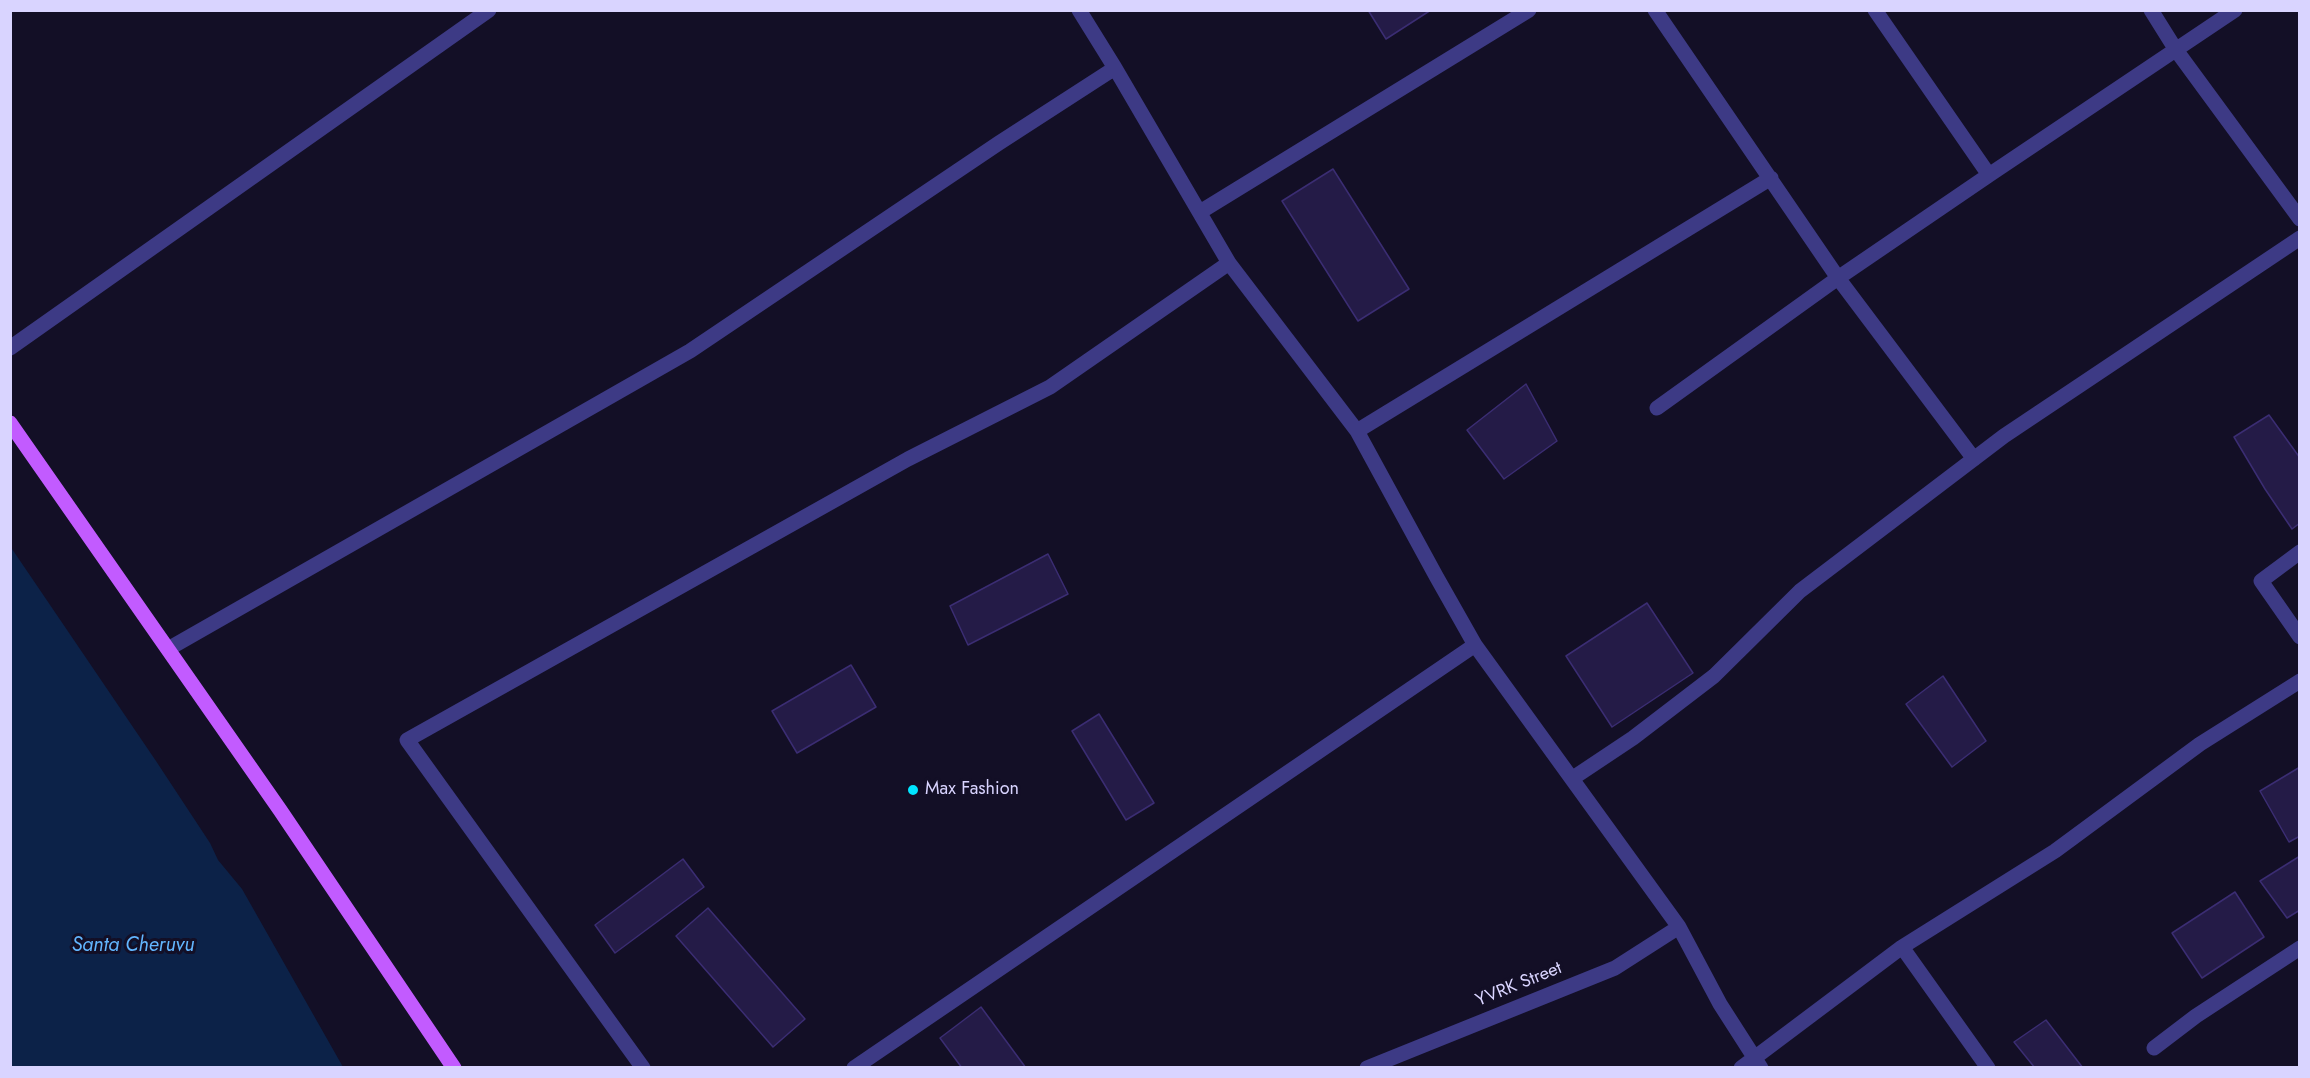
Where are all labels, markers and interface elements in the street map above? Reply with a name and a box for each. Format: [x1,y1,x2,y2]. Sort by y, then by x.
place label: Max Fashion [925,779,1019,801]
marker: Max Fashion [906,783,920,797]
water label: Santa Cheruvu [72,934,194,958]
street label: YVRK Street [1473,958,1565,1012]

